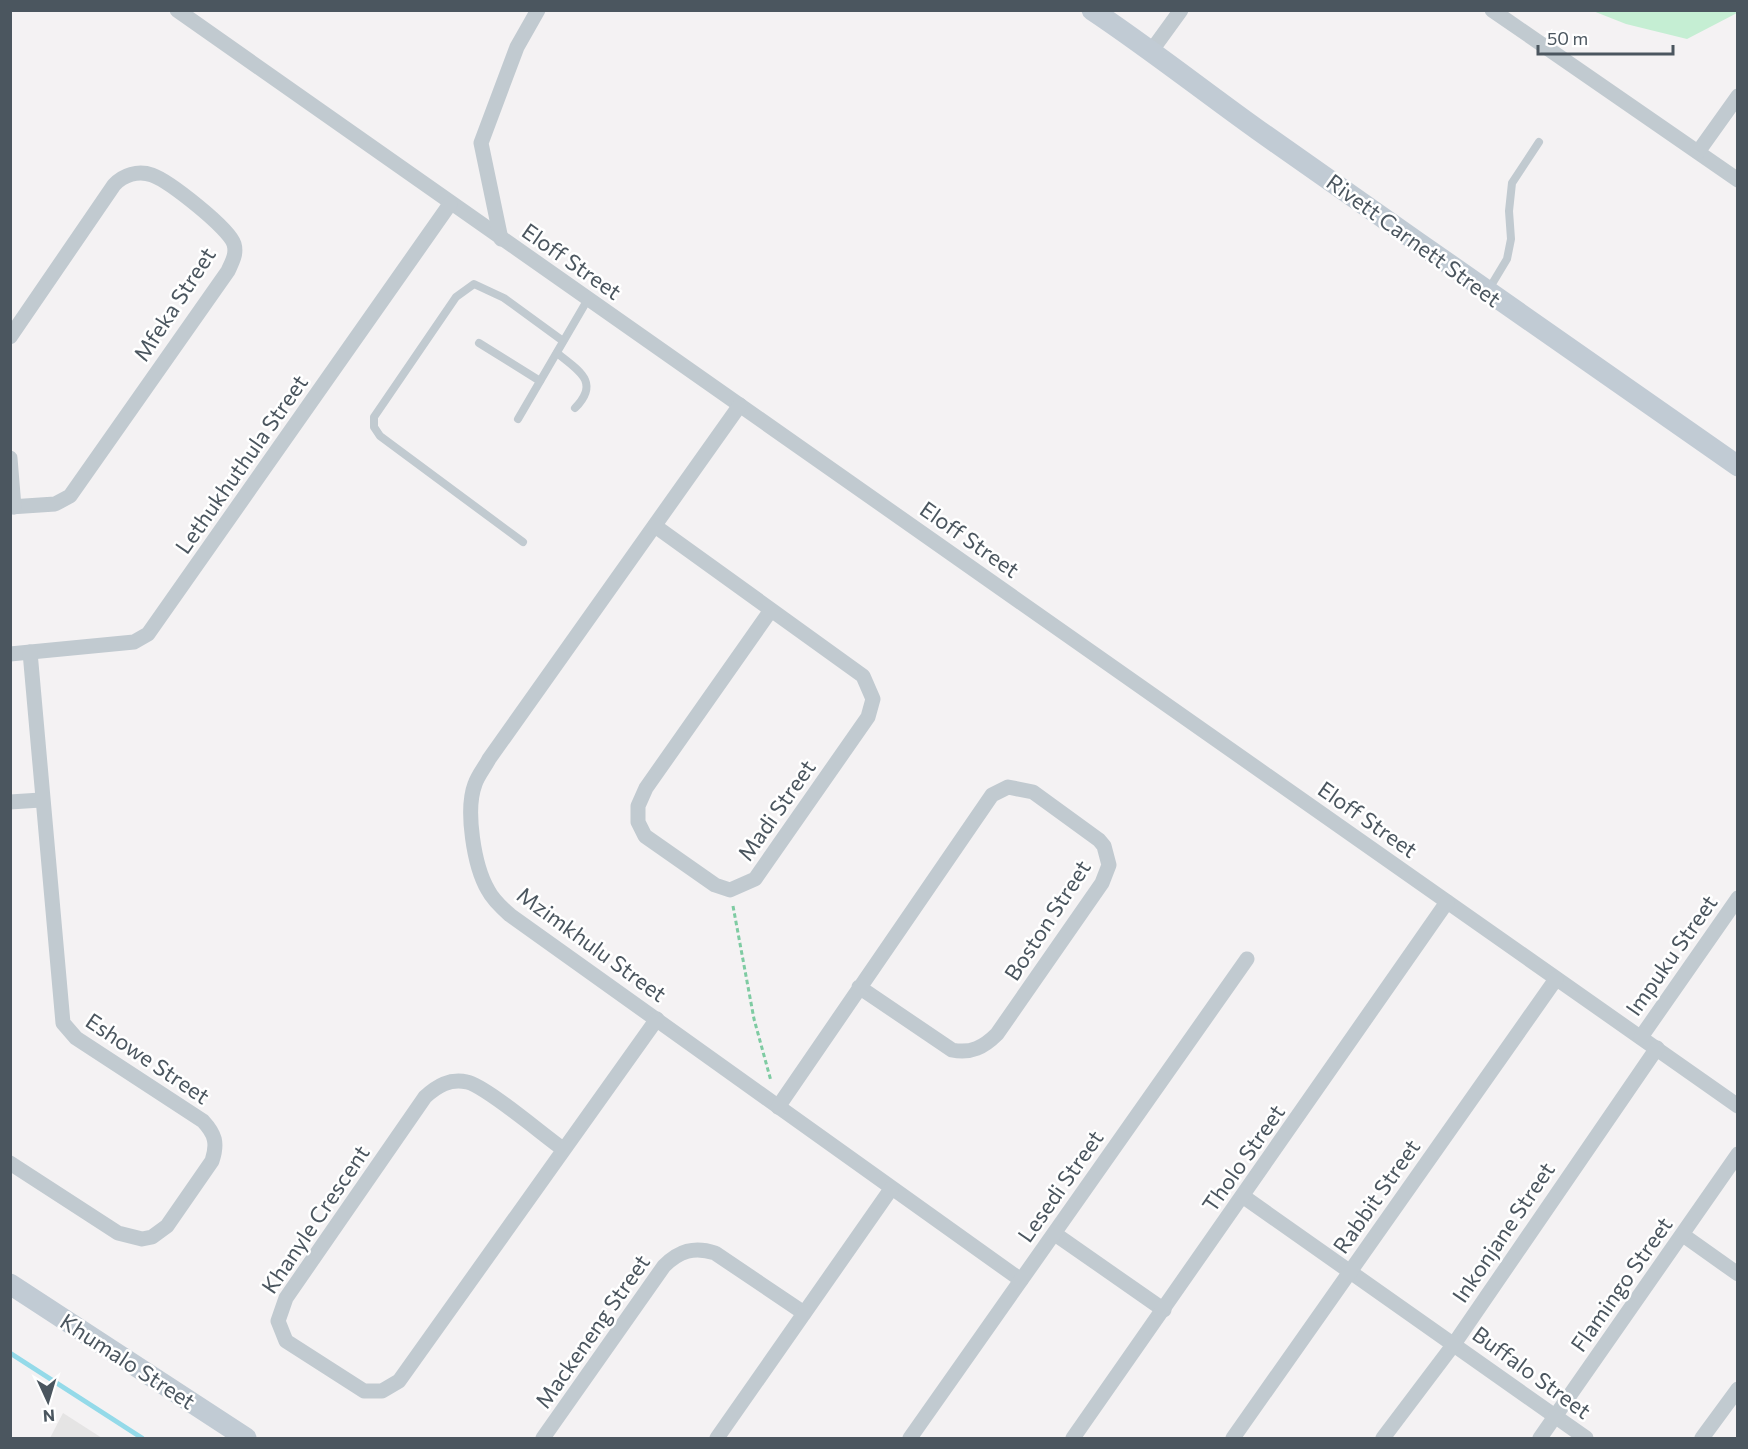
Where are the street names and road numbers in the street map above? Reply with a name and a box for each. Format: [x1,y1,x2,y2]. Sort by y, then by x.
street label: Rivett Carnett Street [1322,168,1506,312]
street label: Eloff Street [517,217,627,305]
street label: Mfeka Street [127,242,221,366]
street label: Lethukhuthula Street [169,369,313,559]
street label: Eloff Street [915,495,1025,583]
street label: Madi Street [731,754,821,866]
street label: Eloff Street [1313,775,1423,863]
street label: Boston Street [998,855,1096,985]
street label: Mzimkhulu Street [512,881,672,1007]
street label: Impuku Street [1619,889,1723,1021]
street label: Eshowe Street [81,1007,215,1109]
street label: Tholo Street [1196,1099,1290,1217]
street label: Lesedi Street [1011,1125,1109,1247]
street label: Rabbit Street [1327,1134,1425,1258]
street label: Khanyle Crescent [255,1140,375,1298]
street label: Inkonjane Street [1446,1157,1560,1307]
street label: Flamingo Street [1565,1211,1677,1357]
street label: Mackeneng Street [529,1249,655,1413]
street label: Khumalo Street [55,1307,201,1415]
street label: Buffalo Street [1468,1320,1596,1424]

